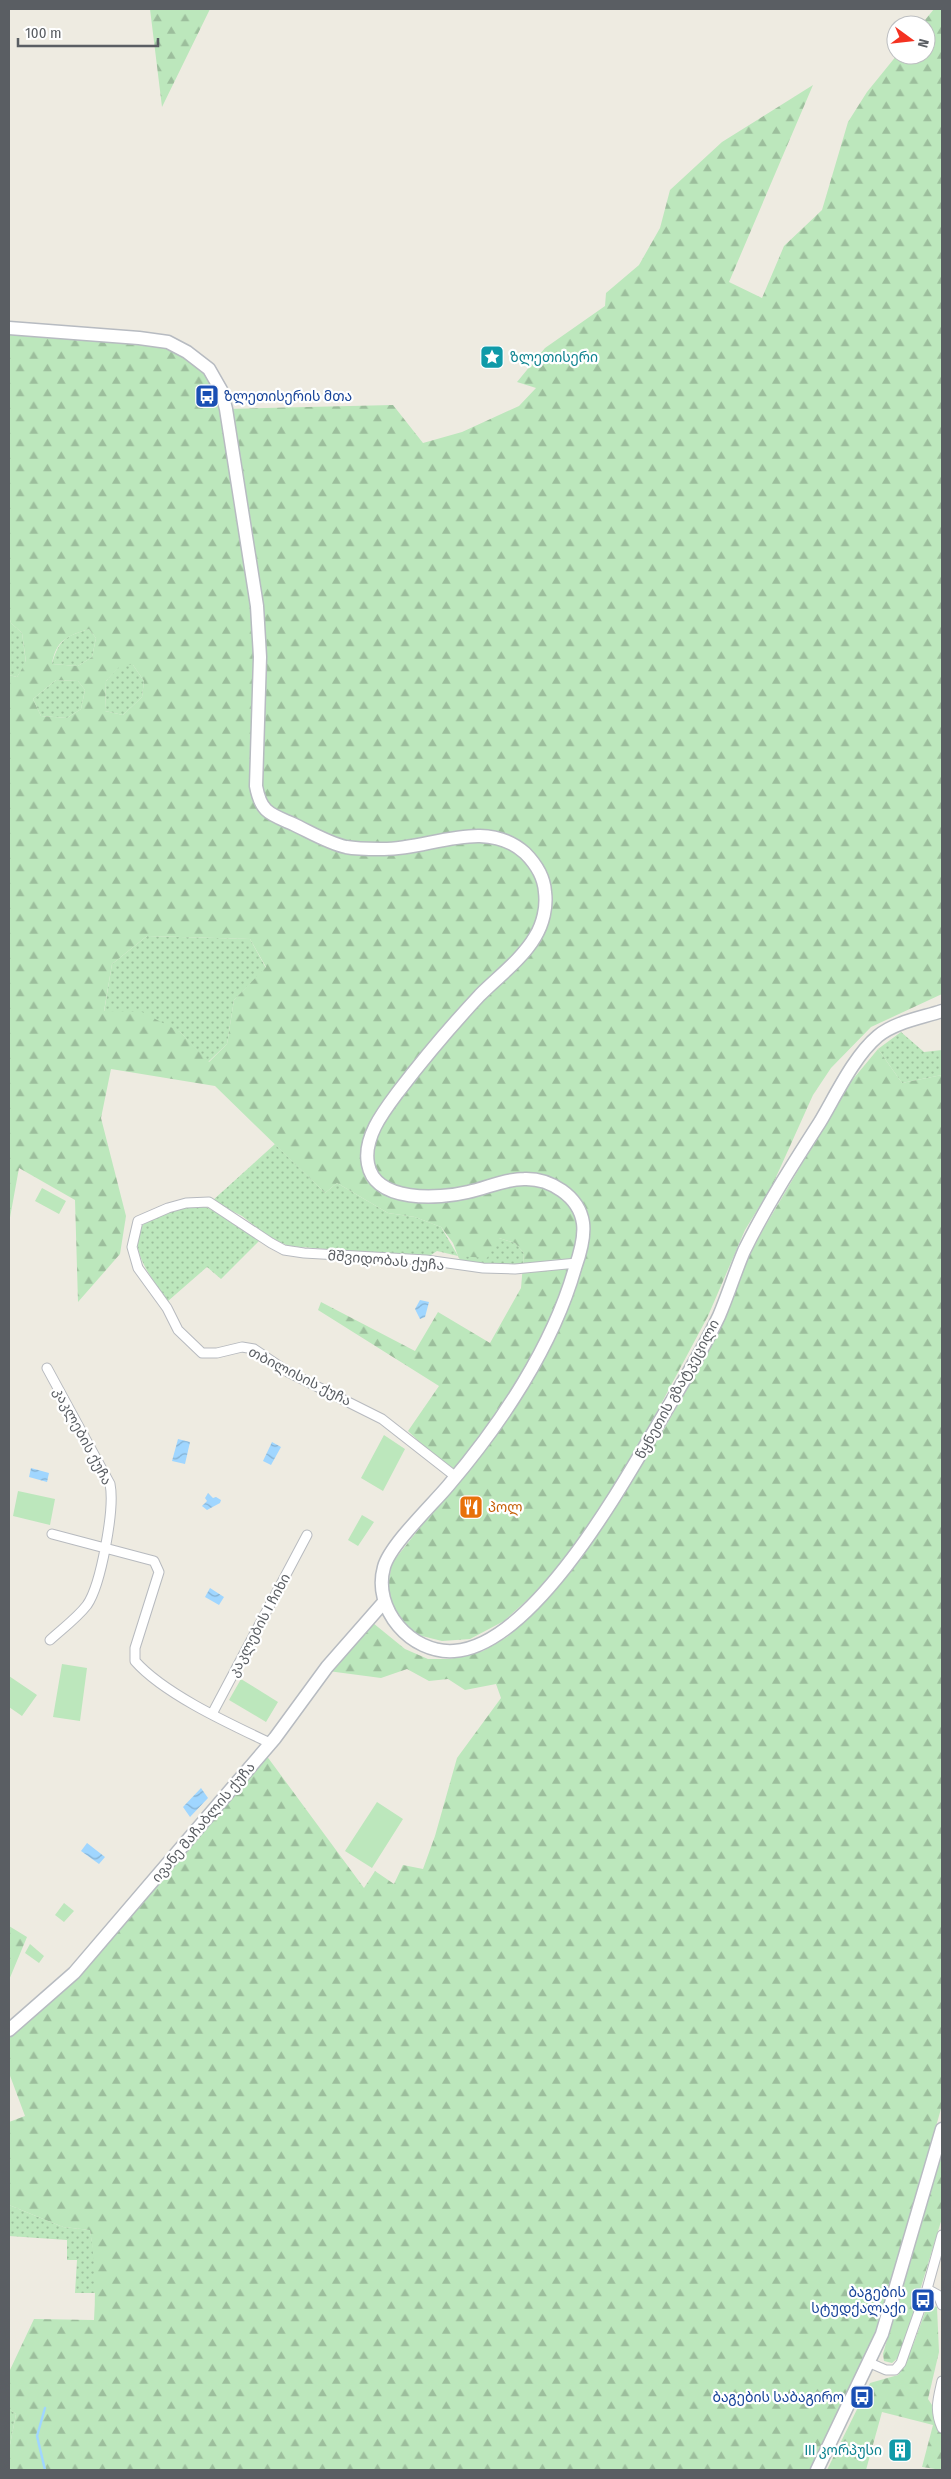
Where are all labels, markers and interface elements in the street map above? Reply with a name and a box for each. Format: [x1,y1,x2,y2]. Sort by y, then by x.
scale bar [18,15,158,47]
north arrow [886,15,936,65]
text: 100 m [25,24,62,42]
text: N [914,37,932,49]
place icon: ზლეთისერი [479,344,505,370]
place label: ზლეთისერი [510,349,598,366]
bus stop icon: ზლეთისერის მთა [194,383,220,409]
place label: ზლეთისერის მთა [224,388,352,405]
street label: მშვიდობას ქუჩა [327,1247,445,1274]
street label: წყნეთის გზატკეცილი [632,1316,723,1462]
street label: თბილისის ქუჩა [246,1343,354,1410]
street label: კაკლების ქუჩა [50,1385,115,1488]
restaurant icon: პოლ [458,1494,484,1520]
place label: პოლ [488,1499,523,1516]
street label: კაკლების I ჩიხი [225,1570,294,1680]
street label: ივანე მაჩაბლის ქუჩა [148,1759,259,1886]
place label: ბაგების სტუდქალაქი [811,2284,906,2317]
bus stop icon: ბაგების სტუდქალაქი [910,2287,936,2313]
bus stop icon: ბაგების საბაგირო [849,2384,875,2410]
place label: ბაგების საბაგირო [712,2389,844,2406]
building icon: III კორპუსი [887,2437,913,2463]
place label: III კორპუსი [804,2442,882,2459]

